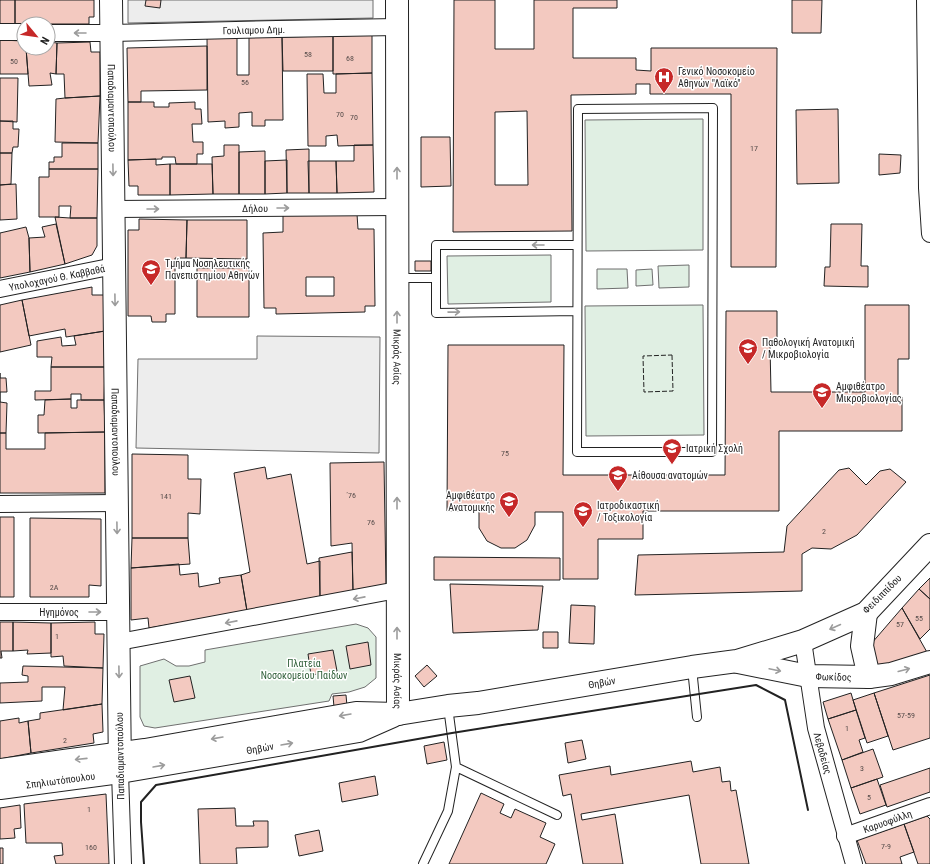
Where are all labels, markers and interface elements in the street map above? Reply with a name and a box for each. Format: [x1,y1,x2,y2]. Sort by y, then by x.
north arrow [16,16,56,56]
street label: Γουλιαμου Δημ. [223,23,285,36]
one-way arrow [74,29,87,37]
text: N [37,35,52,47]
house number: 58 [304,50,312,59]
house number: 68 [346,54,354,63]
house number: 50 [10,57,18,66]
street label: Παπαδιαμαντοπούλου [106,64,118,152]
hospital icon: Γενικό Νοσοκομείο Αθηνών "Λαϊκό" [653,66,675,94]
place label: Γενικό Νοσοκομείο Αθηνών "Λαϊκό" [678,66,755,89]
house number: 56 [241,78,249,87]
house number: 70 [336,110,344,119]
house number: 70 [350,113,358,122]
house number: 17 [750,144,758,153]
one-way arrow [109,163,117,176]
one-way arrow [393,167,401,180]
street label: Δήλου [242,202,268,214]
one-way arrow [276,204,289,211]
one-way arrow [146,205,159,213]
one-way arrow [532,241,545,249]
school or university icon: Τμήμα Νοσηλευτικής Πανεπιστημίου Αθηνών [140,258,162,286]
place label: Τμήμα Νοσηλευτικής Πανεπιστημίου Αθηνών [165,258,260,281]
street label: Υπολοχαγού Θ. Καββαθά [8,262,106,293]
one-way arrow [111,293,119,306]
one-way arrow [447,308,460,316]
one-way arrow [393,311,401,324]
street label: Μικράς Ασίας [391,329,403,385]
school or university icon: Παθολογική Ανατομική / Μικροβιολογία [737,337,759,365]
place label: Παθολογική Ανατομική / Μικροβιολογία [762,337,855,360]
school or university icon: Αμφιθέατρο Μικροβιολογίας [811,381,833,409]
place label: Αμφιθέατρο Μικροβιολογίας [836,381,902,405]
street label: Παπαδιαμαντοπούλου [110,388,122,476]
school or university icon: Ιατρική Σχολή [661,437,683,465]
place label: Ιατρική Σχολή [686,443,743,454]
house number: 75 [501,449,509,458]
school or university icon: Αίθουσα ανατομών [607,464,629,492]
place label: Αίθουσα ανατομών [632,470,709,481]
place label: Αμφιθέατρο Ανατομικής [446,490,495,514]
school or university icon: Αμφιθέατρο Ανατομικής [498,490,520,518]
house number: ΄76 [346,491,356,500]
house number: 141 [160,492,172,501]
one-way arrow [393,497,401,510]
school or university icon: Ιατροδικαστική / Τοξικολογία [572,500,594,528]
place label: Ιατροδικαστική / Τοξικολογία [597,500,659,524]
house number: 76 [367,518,375,527]
one-way arrow [114,521,121,534]
house number: 2 [822,527,826,536]
street label: Φειδιππίδου [860,572,904,616]
house number: 2Α [50,583,59,592]
one-way arrow [353,594,366,602]
street label: Ηγημόνος [39,607,79,619]
one-way arrow [88,608,101,616]
house number: 55 [915,614,923,623]
one-way arrow [225,618,238,626]
house number: 57 [896,620,904,629]
one-way arrow [829,624,841,631]
one-way arrow [393,627,401,640]
house number: 1 [55,632,59,641]
street label: Μικράς Ασίας [391,653,403,709]
park label: Πλατεία Νοσοκομείου Παίδων [261,658,348,681]
one-way arrow [115,665,123,678]
one-way arrow [769,666,782,674]
one-way arrow [897,666,910,673]
street label: Φωκίδος [816,671,852,683]
street label: Θηβών [587,674,617,690]
one-way arrow [339,711,352,719]
house number: 57-59 [897,711,915,720]
street label: Παπαδιαμαντοπούλου [114,712,126,800]
house number: 1 [845,724,849,733]
street label: Λεβαδείας [812,731,834,776]
one-way arrow [211,734,224,742]
house number: 2 [63,736,67,745]
street label: Θηβών [245,740,275,756]
one-way arrow [280,740,293,748]
one-way arrow [75,755,88,762]
one-way arrow [152,762,165,770]
house number: 3 [860,764,864,773]
street label: Σπηλιωτόπουλου [25,770,96,790]
house number: 5 [867,793,871,802]
house number: 1 [87,805,91,814]
street label: Καρυοφύλλη [862,807,913,835]
house number: 7-9 [881,842,891,851]
house number: 160 [85,843,97,852]

